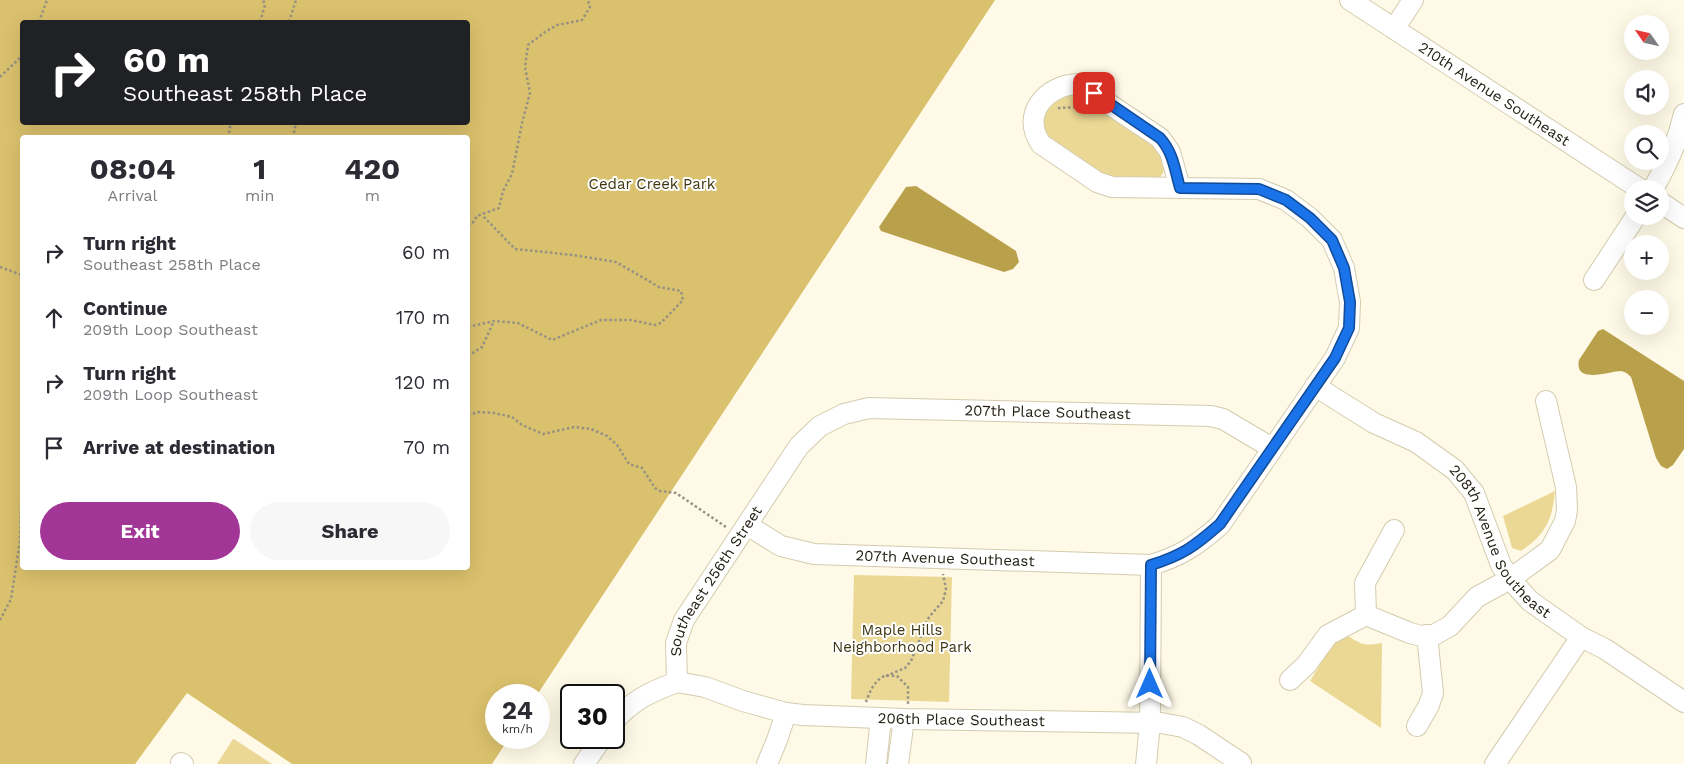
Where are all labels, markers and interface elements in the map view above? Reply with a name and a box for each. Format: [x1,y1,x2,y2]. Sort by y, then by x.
north arrow [1624,15,1669,60]
map controls [1624,15,1669,335]
street label: 210th Avenue Southeast [1415,38,1574,150]
text: 60 m [123,39,210,81]
icon: right [40,40,105,105]
button: sound [1624,70,1669,115]
pin [1073,72,1115,114]
icon: arrive [1080,79,1108,107]
text: Southeast 258th Place [123,81,367,106]
button: search [1624,125,1669,170]
text: 08:04 [90,151,176,186]
text: 1 [253,151,266,186]
text: 420 [344,151,400,186]
park label: Cedar Creek Park [589,175,716,193]
button: layers [1624,180,1669,225]
text: Arrival [108,186,158,205]
text: min [245,186,275,205]
text: m [365,186,380,205]
text: Turn right [83,232,176,255]
button: + [1624,235,1669,280]
icon: right [40,239,68,267]
text: 60 m [402,241,450,264]
text: Southeast 258th Place [83,255,261,274]
button: − [1624,290,1669,335]
text: Continue [83,297,167,320]
icon: ahead [40,304,68,332]
text: 170 m [396,306,450,329]
text: 209th Loop Southeast [83,320,258,339]
text: Turn right [83,362,176,385]
icon: right [40,369,68,397]
text: 120 m [395,371,450,394]
text: 209th Loop Southeast [83,385,258,404]
street label: 207th Place Southeast [964,401,1131,423]
icon: arrive [40,434,68,462]
text: Arrive at destination [83,436,275,459]
text: 70 m [403,436,450,459]
street label: 208th Avenue Southeast [1446,461,1555,622]
button: Exit [40,502,240,560]
button: Share [250,502,450,560]
street label: Southeast 256th Street [666,502,766,656]
street label: 207th Avenue Southeast [855,546,1036,570]
park label: Maple Hills Neighborhood Park [832,621,972,656]
position arrow [1123,657,1175,709]
speed limit sign: 30 [560,684,625,749]
text: 24 [502,696,533,725]
street label: 206th Place Southeast [877,709,1046,730]
text: km/h [502,722,533,736]

